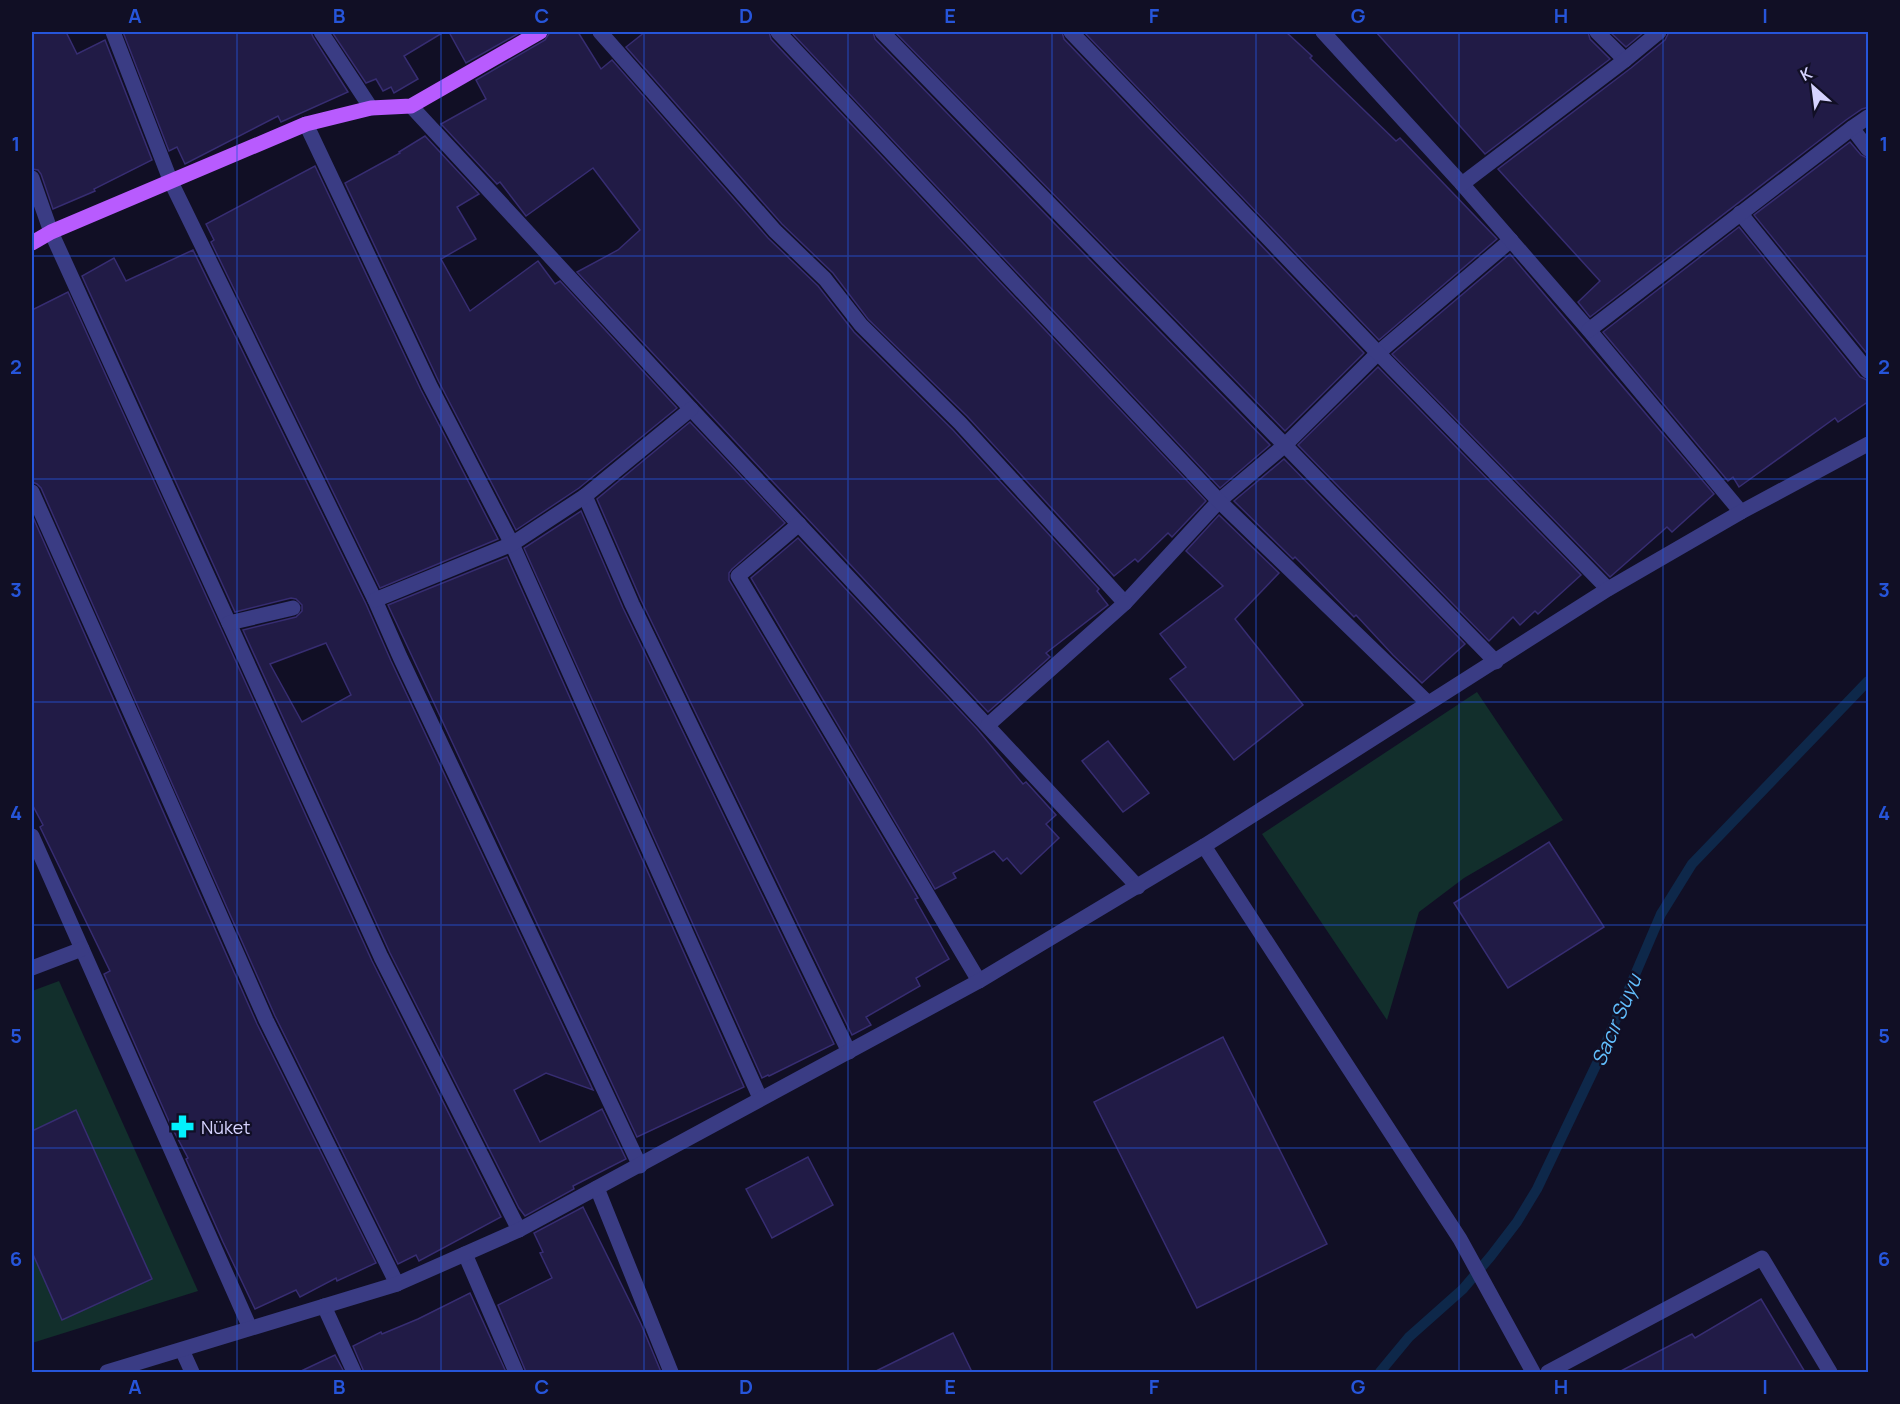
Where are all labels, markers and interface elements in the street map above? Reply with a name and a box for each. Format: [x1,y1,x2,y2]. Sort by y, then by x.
text: A [128,2,142,29]
text: B [333,2,346,29]
text: C [535,2,549,29]
text: D [739,2,753,29]
text: E [944,2,956,29]
text: F [1149,2,1160,29]
text: G [1351,2,1366,29]
text: H [1554,2,1568,29]
text: I [1762,2,1768,29]
north arrow [1783,57,1843,117]
text: K [1796,61,1816,86]
text: 1 [12,130,20,157]
text: 1 [1880,130,1888,157]
text: 2 [10,353,22,380]
text: 2 [1878,353,1890,380]
text: 3 [10,576,22,603]
text: 3 [1878,576,1890,603]
text: 4 [10,799,22,826]
text: 4 [1878,799,1890,826]
water label: Sacır Suyu [1585,968,1648,1070]
text: 5 [10,1022,22,1049]
text: 5 [1878,1022,1890,1049]
pharmacy icon: Nüket [170,1114,196,1140]
place label: Nüket [201,1115,251,1139]
text: 6 [10,1245,22,1272]
text: 6 [1878,1245,1890,1272]
text: A [128,1373,142,1400]
text: B [333,1373,346,1400]
text: C [535,1373,549,1400]
text: D [739,1373,753,1400]
text: E [944,1373,956,1400]
text: F [1149,1373,1160,1400]
text: G [1351,1373,1366,1400]
text: H [1554,1373,1568,1400]
text: I [1762,1373,1768,1400]

